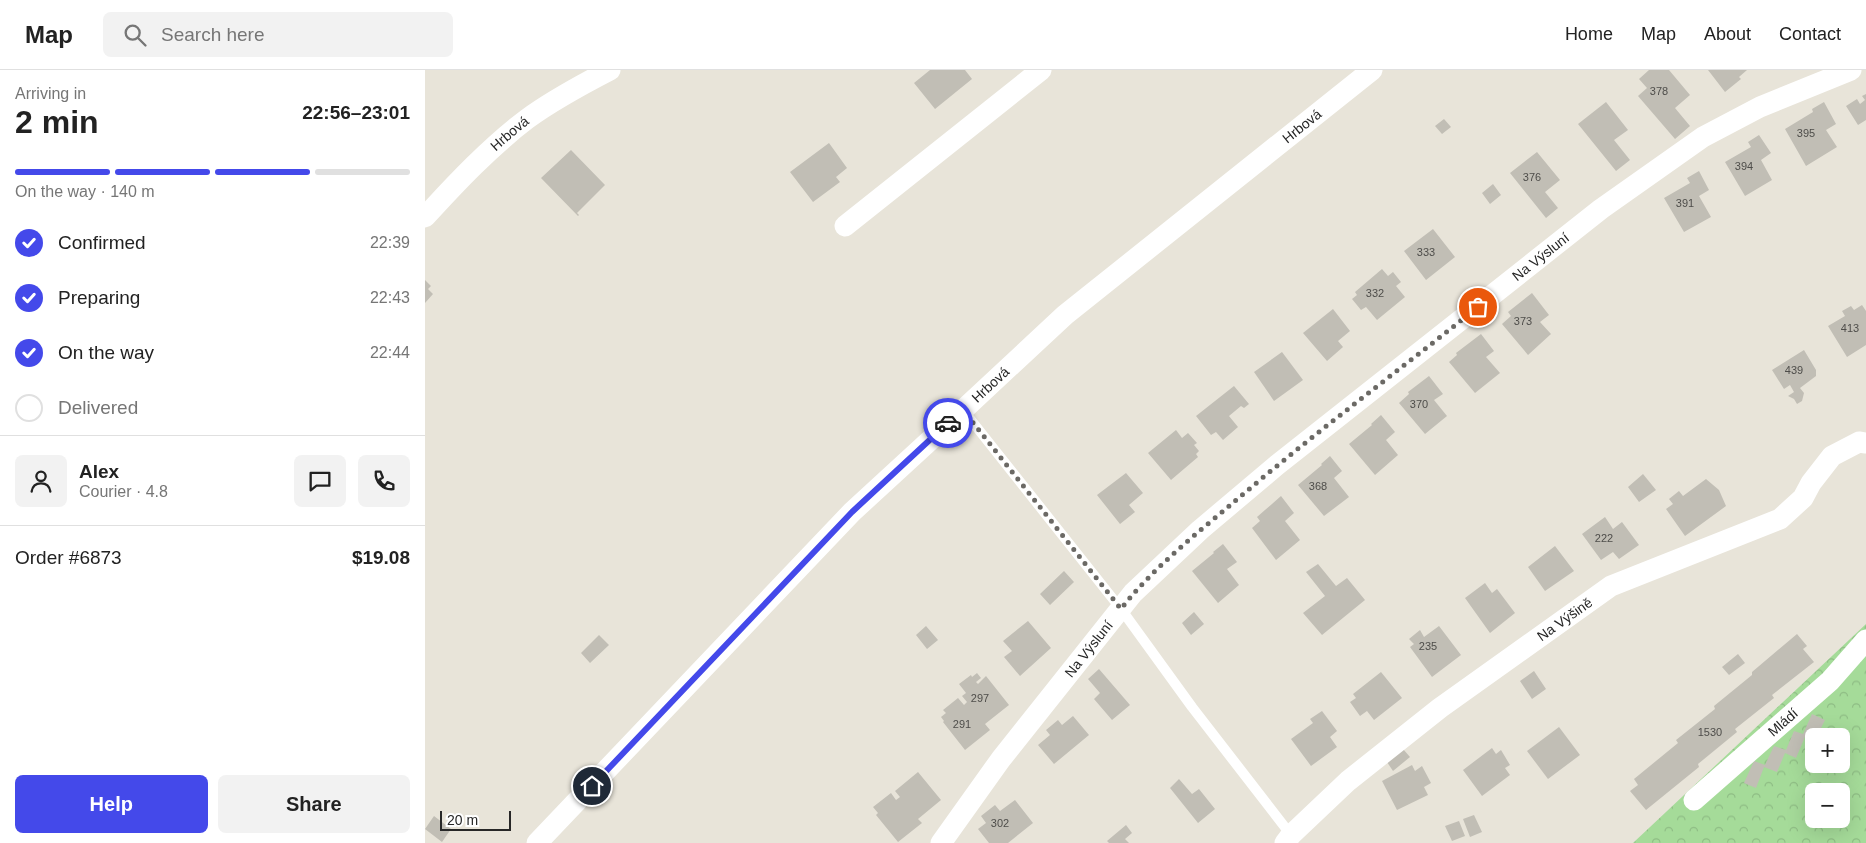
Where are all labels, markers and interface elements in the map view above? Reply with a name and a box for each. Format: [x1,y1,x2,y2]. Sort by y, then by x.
search box [103,12,453,57]
text: Map [25,21,73,48]
icon: search [121,21,149,49]
text: Search here [161,24,265,45]
text: Home [1565,24,1613,44]
text: Map [1641,24,1676,44]
text: About [1704,24,1751,44]
text: Contact [1779,24,1841,44]
text: Arriving in [15,85,86,102]
house number: 378 [1650,85,1668,97]
text: 22:56–23:01 [302,102,410,123]
text: 2 min [15,104,99,140]
street label: Hrbová [1279,106,1325,146]
street label: Hrbová [487,113,532,154]
house number: 395 [1797,127,1815,139]
house number: 394 [1735,160,1753,172]
house number: 376 [1523,171,1541,183]
text: On the way · 140 m [15,183,155,200]
house number: 391 [1676,197,1694,209]
icon: check [15,229,43,257]
street label: Na Výsluní [1509,229,1572,284]
text: Confirmed [58,232,146,253]
text: 22:39 [370,234,410,251]
house number: 333 [1417,246,1435,258]
icon: check [15,284,43,312]
pin [1457,286,1499,328]
text: Preparing [58,287,140,308]
house number: 332 [1366,287,1384,299]
text: 22:43 [370,289,410,306]
icon: bag [1464,293,1492,321]
house number: 373 [1514,315,1532,327]
house number: 413 [1841,322,1859,334]
icon: check [15,339,43,367]
text: On the way [58,342,154,363]
text: 22:44 [370,344,410,361]
street label: Hrbová [968,363,1012,406]
house number: 439 [1785,364,1803,376]
text: Delivered [58,397,138,418]
courier [923,398,973,448]
house number: 370 [1410,398,1428,410]
icon: car [934,409,962,437]
button: person [15,455,67,507]
button: chat [294,455,346,507]
button: phone [358,455,410,507]
text: Alex [79,461,119,482]
house number: 368 [1309,480,1327,492]
text: Courier · 4.8 [79,483,168,500]
house number: 222 [1595,532,1613,544]
text: Order #6873 [15,547,122,568]
text: $19.08 [352,547,410,568]
street label: Na Výšině [1534,594,1595,644]
street label: Na Výsluní [1061,617,1116,680]
house number: 235 [1419,640,1437,652]
house number: 297 [971,692,989,704]
street label: Mládí [1765,705,1801,740]
house number: 291 [953,718,971,730]
house number: 1530 [1698,726,1722,738]
map controls [1805,728,1850,828]
button: + [1805,728,1850,773]
pin [571,765,613,807]
icon: home [578,772,606,800]
button: Help [15,775,208,833]
button: Share [218,775,410,833]
button: − [1805,783,1850,828]
scale bar [440,808,511,831]
text: 20 m [447,812,478,828]
house number: 302 [991,817,1009,829]

